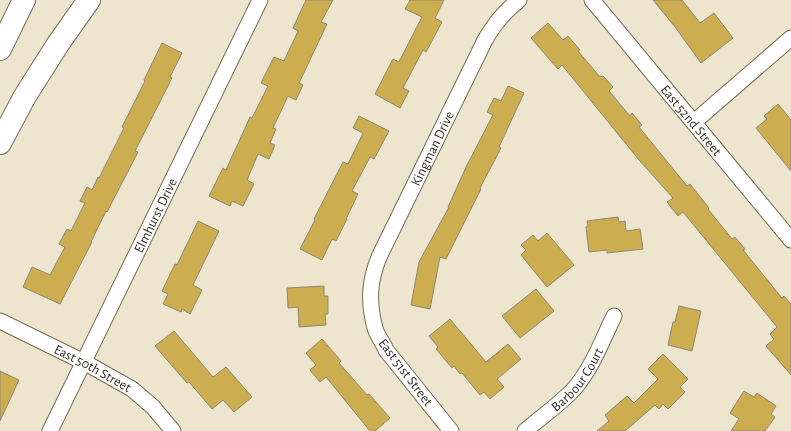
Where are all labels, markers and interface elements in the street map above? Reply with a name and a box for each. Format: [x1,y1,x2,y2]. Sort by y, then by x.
street label: East 52nd Street [658,83,724,159]
street label: Kingman Drive [409,109,457,188]
street label: Elmhurst Drive [132,176,180,255]
street label: East 51st Street [375,336,435,409]
street label: East 50th Street [52,343,134,395]
street label: Barbour Court [549,346,606,415]

